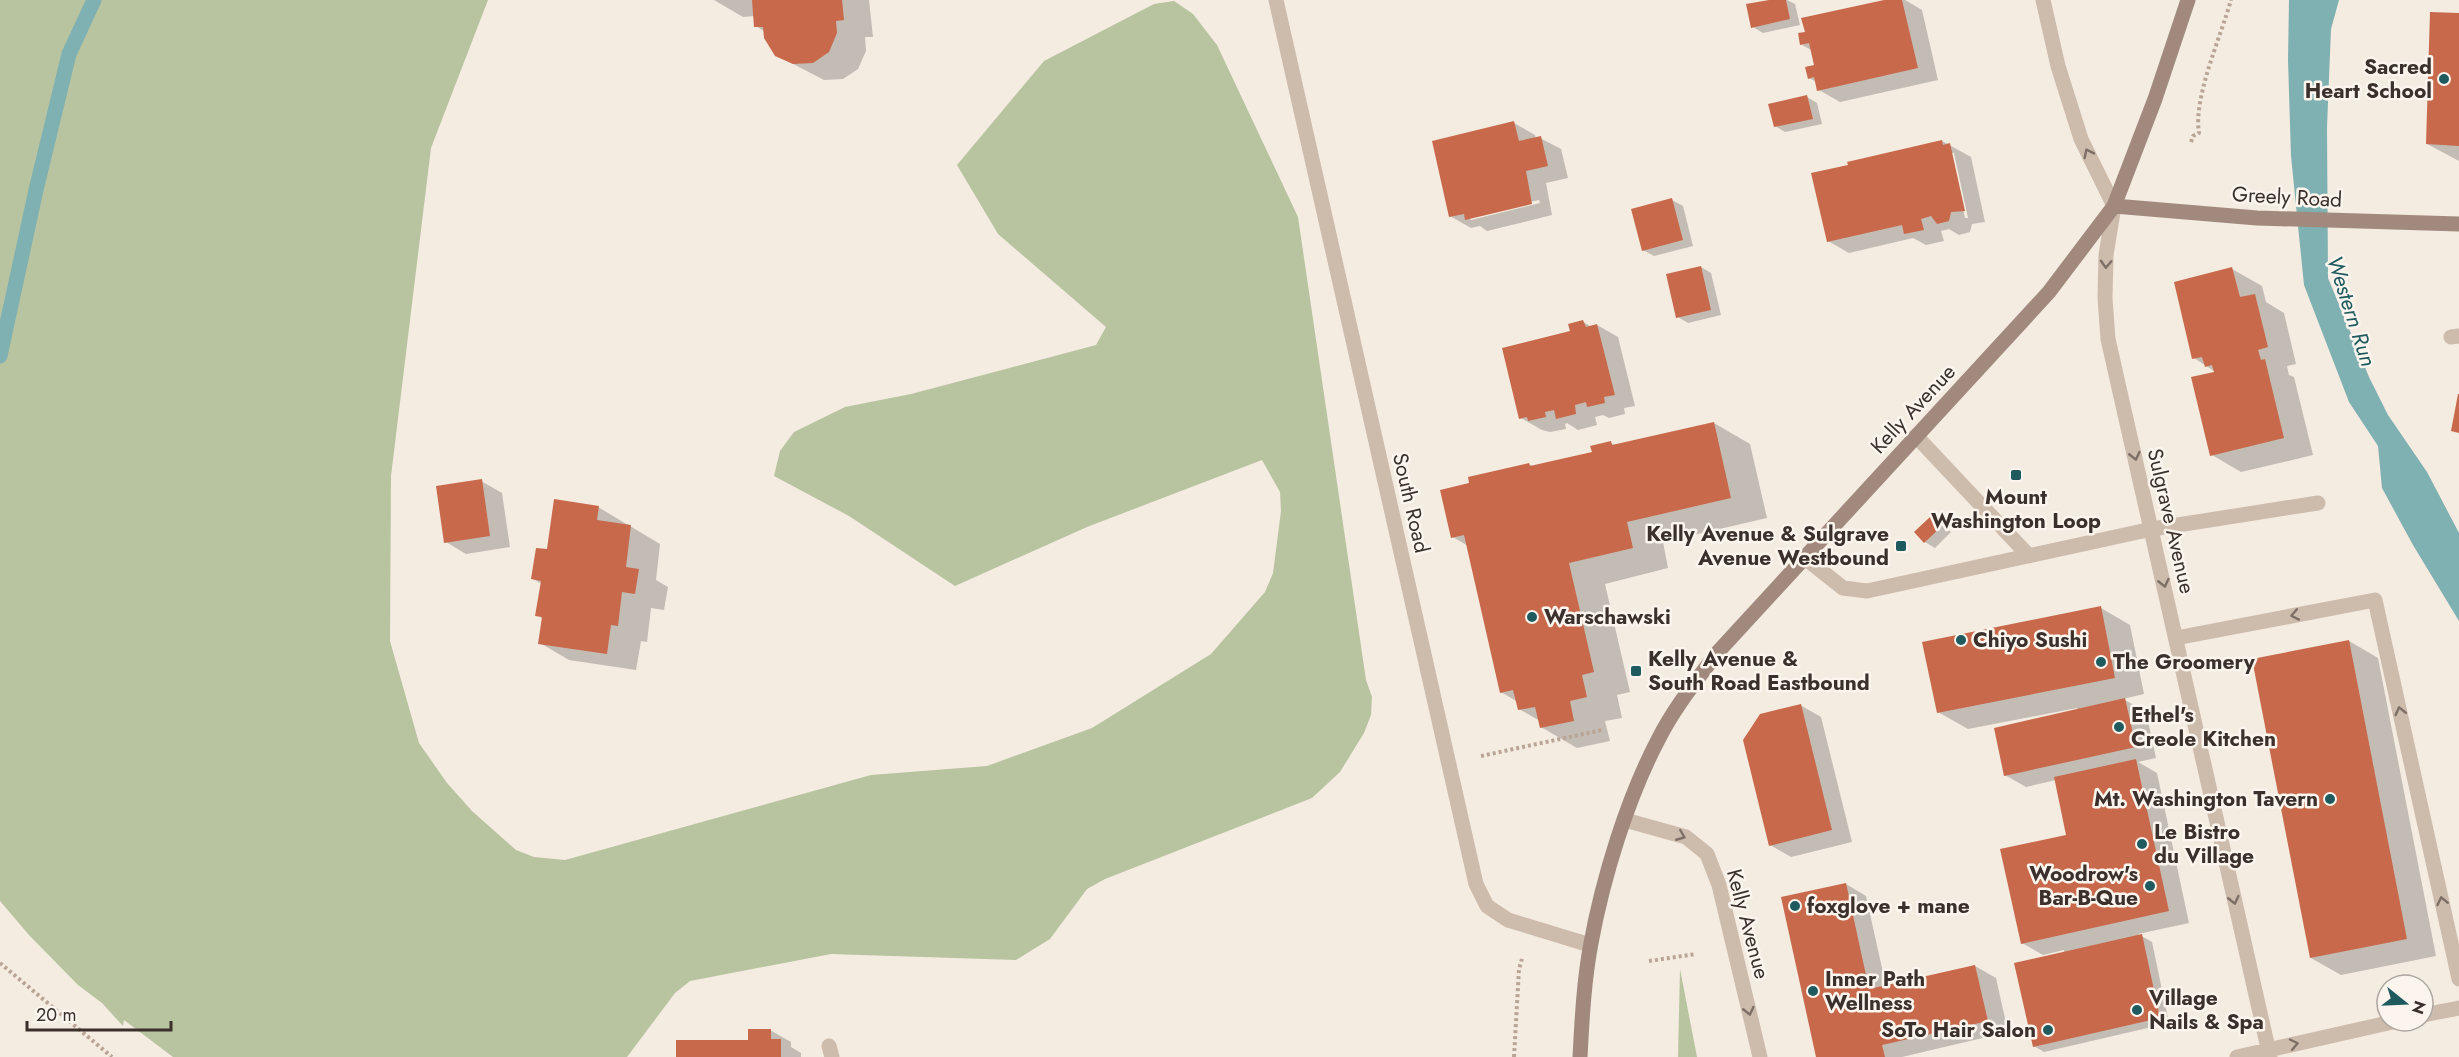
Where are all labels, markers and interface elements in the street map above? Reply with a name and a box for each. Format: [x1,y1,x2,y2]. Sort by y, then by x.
place label: Sacred Heart School [2305,52,2432,106]
marker: Sacred Heart School [2437,72,2451,86]
one-way arrow [2084,149,2095,160]
street label: Greely Road [2231,179,2343,215]
water label: Western Run [2319,252,2385,370]
one-way arrow [2099,259,2112,268]
street label: Kelly Avenue [1864,357,1963,460]
street label: Sulgrave Avenue [2140,446,2202,597]
street label: South Road [1385,450,1437,556]
one-way arrow [2128,450,2141,460]
marker: Mount Washington Loop [2009,468,2023,482]
place label: Mount Washington Loop [1931,482,2101,536]
place label: Kelly Avenue & Sulgrave Avenue Westbound [1646,519,1889,573]
marker: Kelly Avenue & Sulgrave Avenue Westbound [1894,539,1908,553]
one-way arrow [2156,578,2169,588]
place label: Warschawski [1544,602,1671,632]
one-way arrow [2290,608,2300,621]
marker: Warschawski [1525,610,1539,624]
place label: Chiyo Sushi [1973,625,2087,655]
marker: Chiyo Sushi [1954,633,1968,647]
place label: Kelly Avenue & South Road Eastbound [1648,644,1870,698]
place label: The Groomery [2113,647,2256,677]
marker: The Groomery [2094,655,2108,669]
marker: Kelly Avenue & South Road Eastbound [1629,664,1643,678]
place label: Ethel's Creole Kitchen [2131,700,2276,754]
one-way arrow [2394,706,2407,716]
marker: Ethel's Creole Kitchen [2112,720,2126,734]
place label: Mt. Washington Tavern [2094,784,2318,814]
marker: Mt. Washington Tavern [2323,792,2337,806]
place label: Le Bistro du Village [2154,817,2254,871]
one-way arrow [1675,829,1685,842]
marker: Le Bistro du Village [2135,837,2149,851]
place label: Woodrow's Bar-B-Que [2029,859,2138,913]
street label: Kelly Avenue [1719,866,1777,982]
marker: Woodrow's Bar-B-Que [2143,879,2157,893]
place label: foxglove + mane [1807,891,1970,921]
one-way arrow [2227,894,2240,904]
one-way arrow [2436,896,2449,906]
marker: foxglove + mane [1788,899,1802,913]
place label: Inner Path Wellness [1825,964,1925,1018]
north arrow [2375,973,2435,1033]
place label: Village Nails & Spa [2148,983,2264,1037]
marker: Inner Path Wellness [1806,984,1820,998]
scale bar [27,994,171,1032]
text: N [2406,998,2432,1017]
text: 20 m [36,1002,76,1028]
marker: Village Nails & Spa [2130,1003,2144,1017]
one-way arrow [1742,1006,1755,1016]
place label: SoTo Hair Salon [1881,1015,2036,1045]
marker: SoTo Hair Salon [2041,1023,2055,1037]
one-way arrow [2289,1038,2299,1051]

